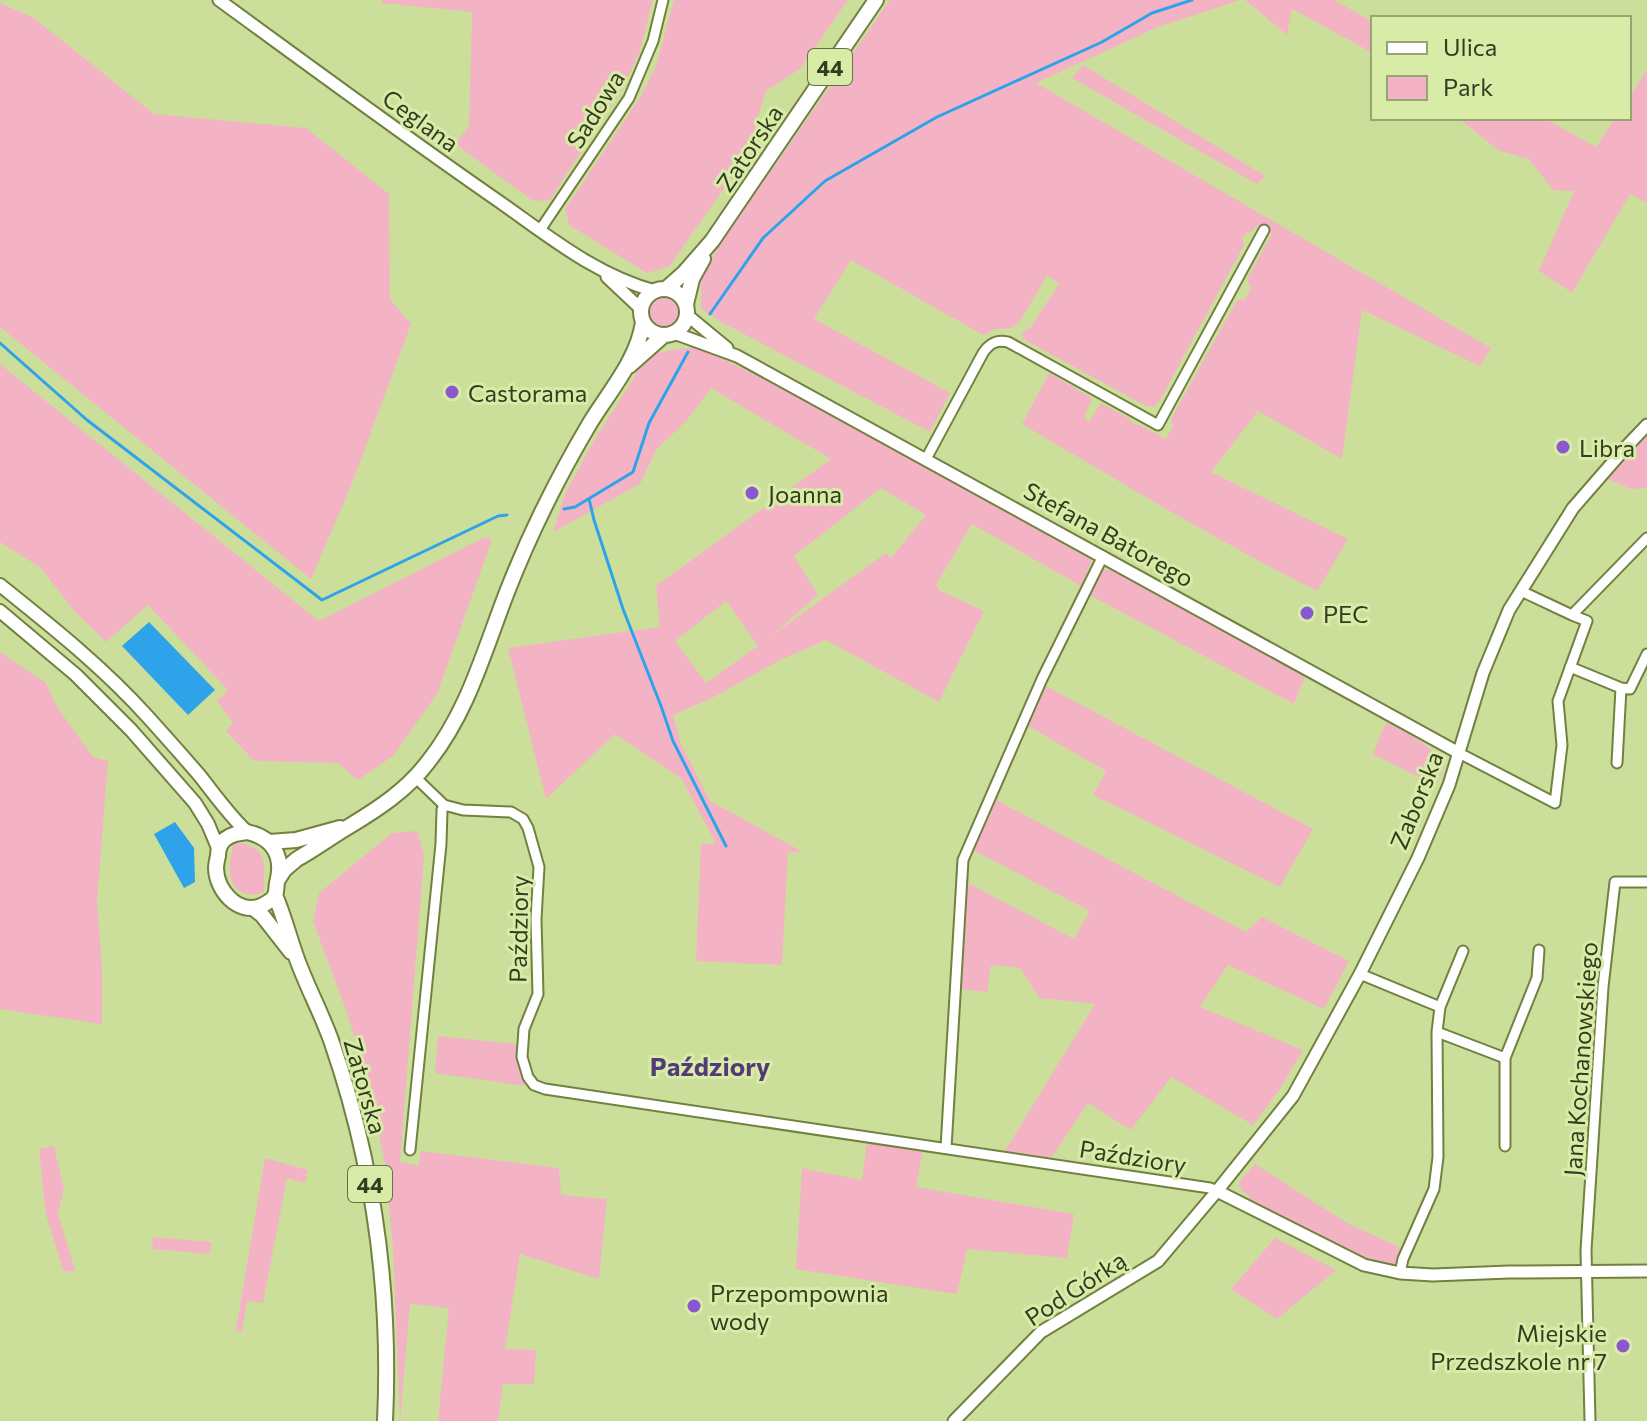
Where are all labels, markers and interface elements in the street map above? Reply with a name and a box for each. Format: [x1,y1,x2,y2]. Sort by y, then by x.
legend [1371,16,1631,120]
text: Ulica [1443,32,1497,61]
road number: 44 [808,49,852,85]
street label: Sadowa [560,65,630,153]
text: Park [1443,72,1493,101]
street label: Ceglana [377,83,465,157]
street label: Zatorska [709,99,789,197]
place label: Castorama [468,378,587,407]
marker: Castorama [443,383,461,401]
place label: Libra [1579,433,1635,462]
marker: Libra [1554,438,1572,456]
street label: Stefana Batorego [1019,475,1199,593]
place label: Joanna [768,479,842,508]
marker: Joanna [743,484,761,502]
place label: PEC [1323,599,1369,628]
marker: PEC [1298,604,1316,622]
street label: Zaborska [1383,747,1449,853]
street label: Paździory [503,875,533,983]
street label: Jana Kochanowskiego [1557,941,1603,1177]
street label: Zatorska [339,1035,393,1137]
district label: Paździory [650,1050,770,1081]
street label: Paździory [1077,1133,1189,1179]
road number: 44 [348,1166,392,1202]
street label: Pod Górką [1019,1245,1131,1331]
place label: Przepompownia wody [710,1278,888,1335]
marker: Przepompownia wody [685,1297,703,1315]
place label: Miejskie Przedszkole nr 7 [1430,1318,1607,1375]
marker: Miejskie Przedszkole nr 7 [1614,1337,1632,1355]

